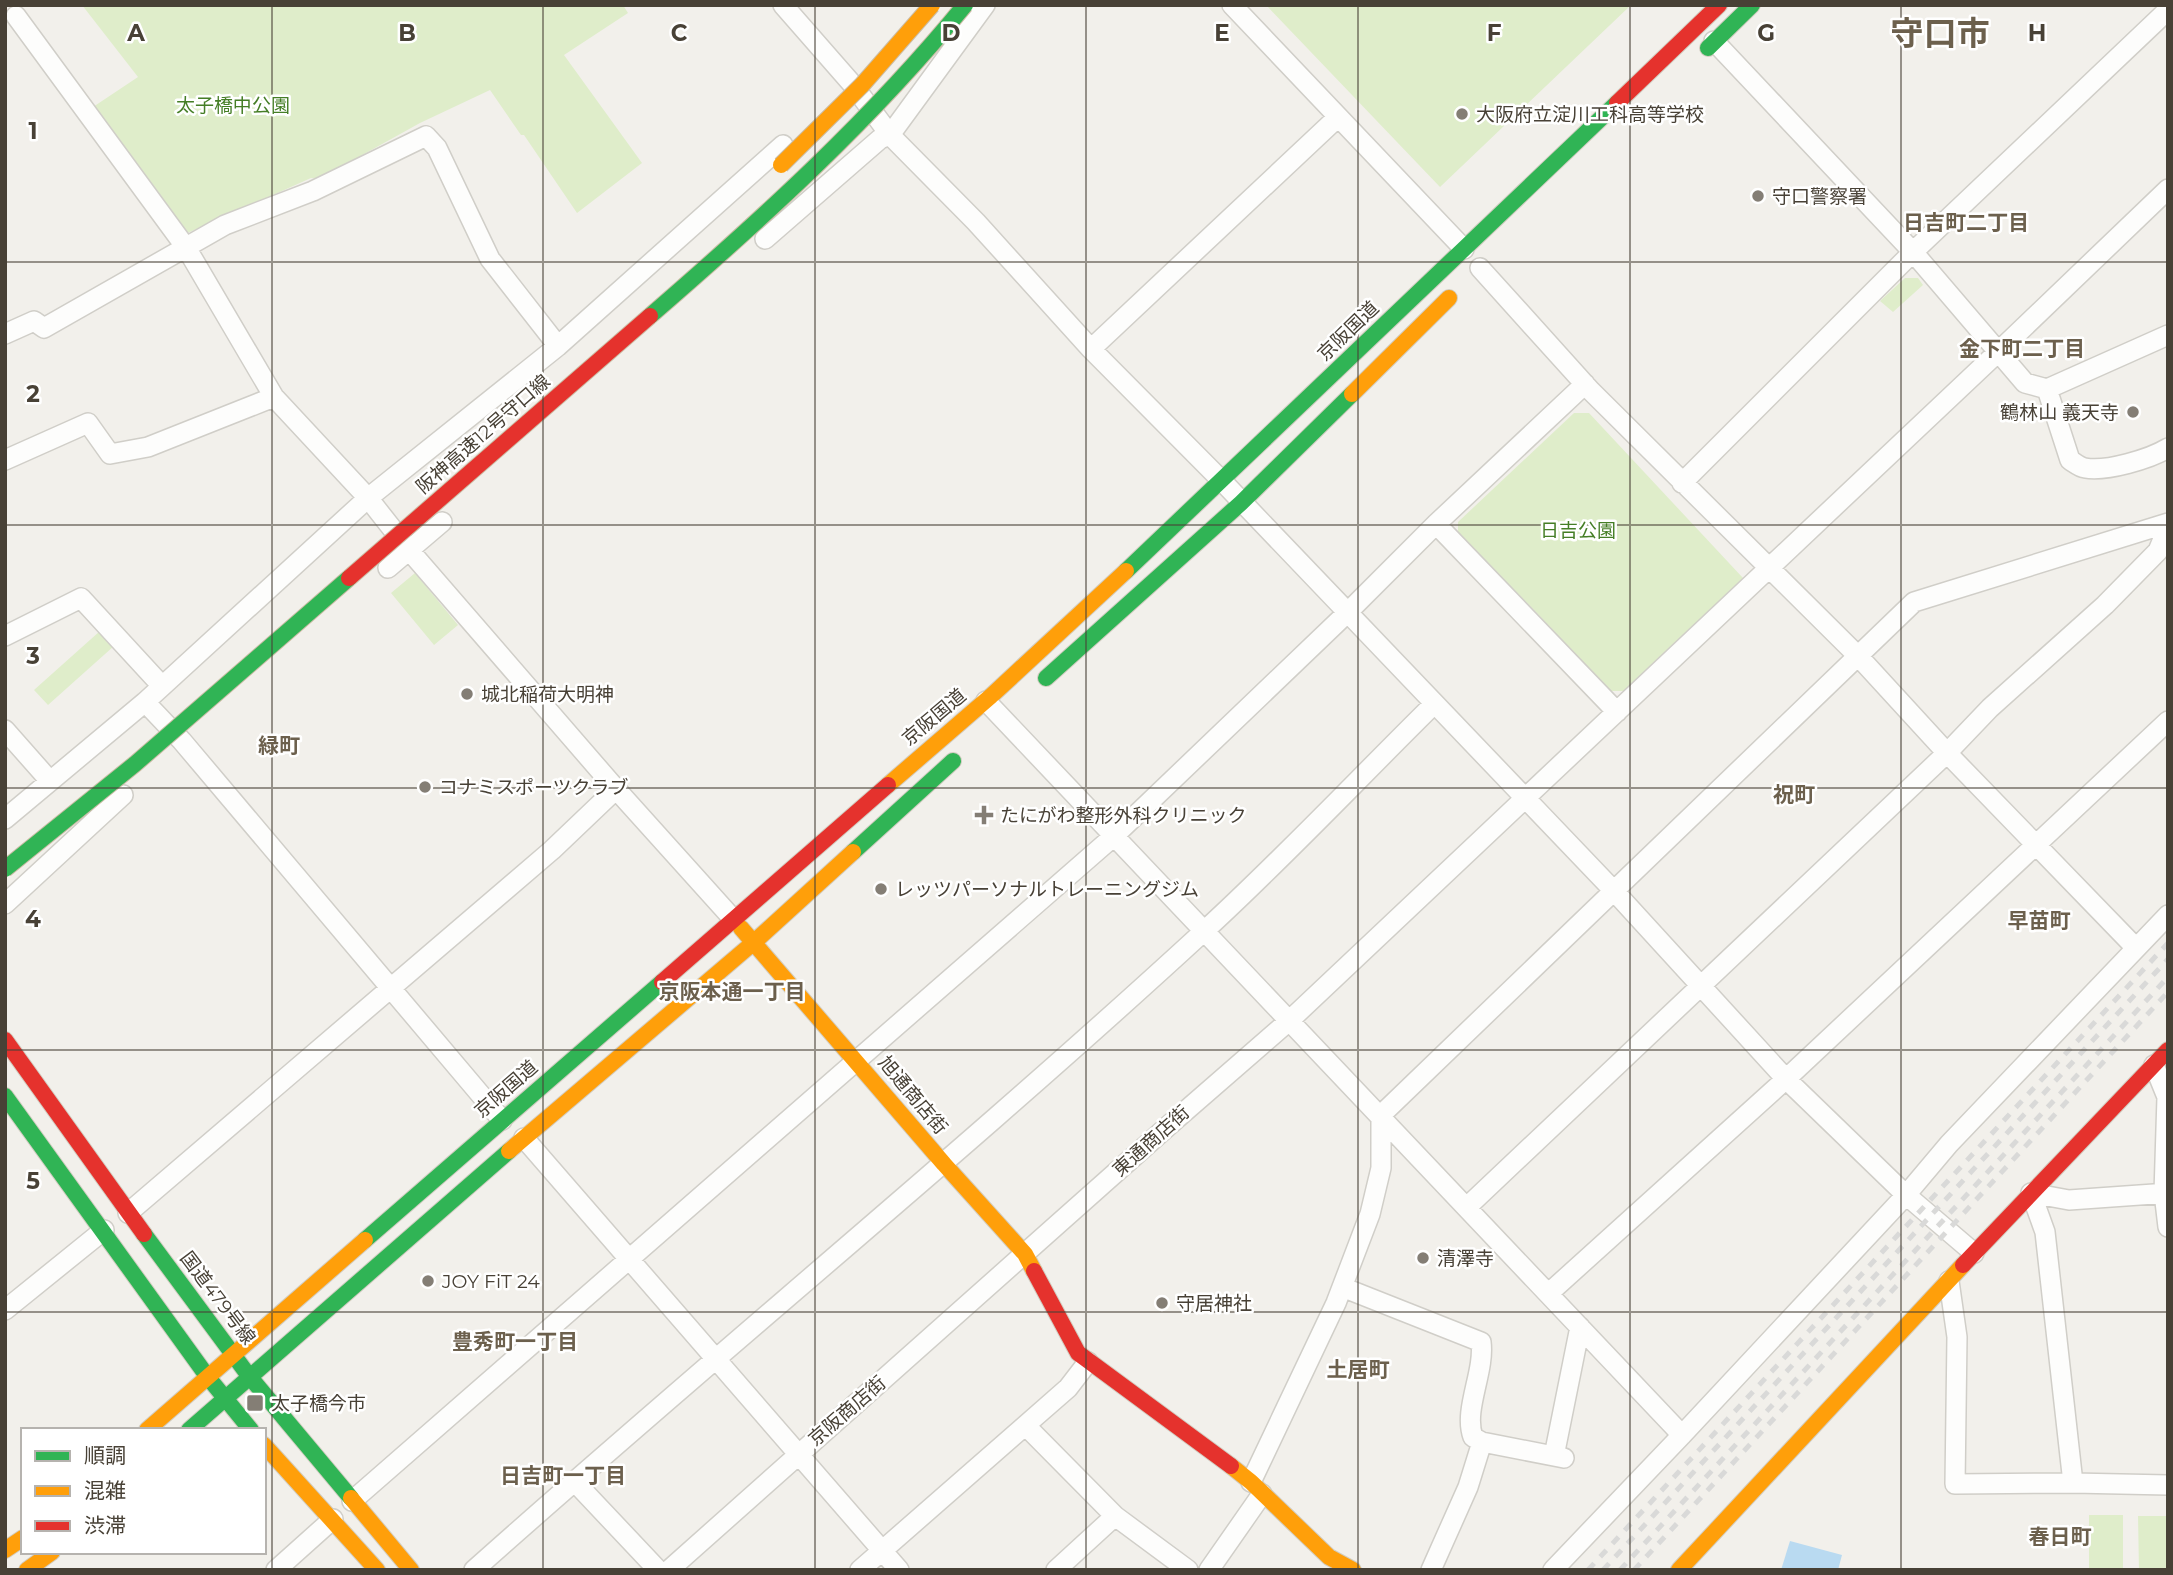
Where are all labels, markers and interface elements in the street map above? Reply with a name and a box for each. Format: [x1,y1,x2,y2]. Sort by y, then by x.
district label: 守口市 [1891,13,1990,53]
text: A [126,19,145,47]
text: B [398,19,416,47]
text: C [671,19,688,47]
text: D [942,19,961,47]
text: E [1214,19,1230,47]
text: F [1487,19,1502,47]
text: G [1757,19,1775,47]
text: H [2028,19,2046,47]
park label: 太子橋中公園 [176,94,290,117]
place label: 大阪府立淀川工科高等学校 [1476,103,1704,126]
marker: 大阪府立淀川工科高等学校 [1454,106,1470,122]
text: 1 [28,117,38,145]
place label: 守口警察署 [1772,185,1867,208]
marker: 守口警察署 [1750,188,1766,204]
district label: 日吉町二丁目 [1903,210,2029,235]
street label: 京阪国道 [1313,296,1383,366]
district label: 金下町二丁目 [1959,336,2085,361]
street label: 阪神高速12号守口線 [411,370,555,498]
text: 2 [26,380,40,408]
place label: 鶴林山 義天寺 [2000,401,2119,424]
marker: 鶴林山 義天寺 [2125,404,2141,420]
park label: 日吉公園 [1540,519,1616,542]
text: 3 [25,642,40,670]
place label: 城北稲荷大明神 [481,683,614,706]
street label: 京阪国道 [897,684,971,750]
marker: 城北稲荷大明神 [459,686,475,702]
district label: 緑町 [258,733,300,758]
place label: コナミスポーツクラブ [439,776,629,799]
marker: コナミスポーツクラブ [417,779,433,795]
district label: 祝町 [1773,782,1815,807]
place label: たにがわ整形外科クリニック [1000,804,1247,827]
marker: たにがわ整形外科クリニック [974,805,994,825]
place label: レッツパーソナルトレーニングジム [895,878,1199,901]
marker: レッツパーソナルトレーニングジム [873,881,889,897]
text: 4 [25,905,41,933]
district label: 早苗町 [2008,908,2071,933]
district label: 京阪本通一丁目 [659,979,806,1004]
street label: 旭通商店街 [874,1051,952,1139]
street label: 京阪国道 [470,1055,542,1123]
street label: 東通商店街 [1108,1101,1194,1181]
text: 5 [26,1167,40,1195]
street label: 国道479号線 [176,1247,260,1349]
place label: 清澤寺 [1437,1247,1494,1270]
marker: 清澤寺 [1415,1250,1431,1266]
place label: JOY FiT 24 [441,1270,540,1293]
marker: JOY FiT 24 [420,1273,436,1289]
place label: 守居神社 [1176,1292,1252,1315]
marker: 守居神社 [1154,1295,1170,1311]
district label: 豊秀町一丁目 [452,1329,578,1354]
district label: 土居町 [1327,1357,1390,1382]
street label: 京阪商店街 [804,1371,890,1451]
place label: 太子橋今市 [271,1392,366,1415]
marker: 太子橋今市 [245,1393,265,1413]
legend [21,1428,266,1554]
text: 順調 [84,1443,126,1468]
district label: 日吉町一丁目 [500,1463,626,1488]
text: 混雑 [84,1478,126,1503]
text: 渋滞 [84,1513,126,1538]
district label: 春日町 [2029,1524,2092,1549]

